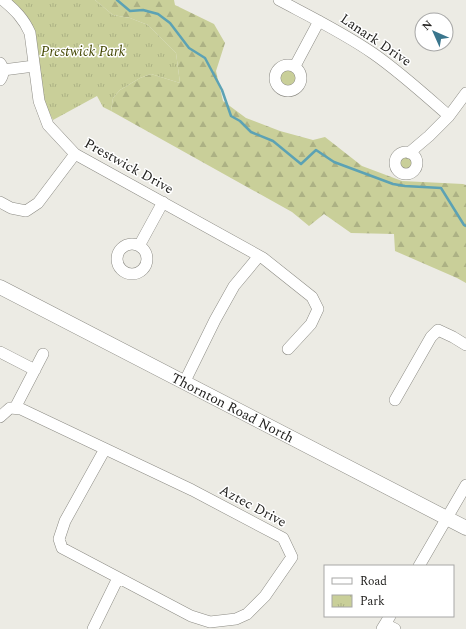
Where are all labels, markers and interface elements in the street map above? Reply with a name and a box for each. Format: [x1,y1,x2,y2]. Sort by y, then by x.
street label: Lanark Drive [336,8,416,72]
north arrow [414,12,454,52]
text: N [418,16,436,34]
park label: Prestwick Park [41,41,126,62]
street label: Prestwick Drive [81,133,178,199]
street label: Thornton Road North [168,367,298,448]
street label: Aztec Drive [216,480,290,533]
legend [324,565,454,617]
text: Road [360,572,387,591]
text: Park [360,592,385,611]

